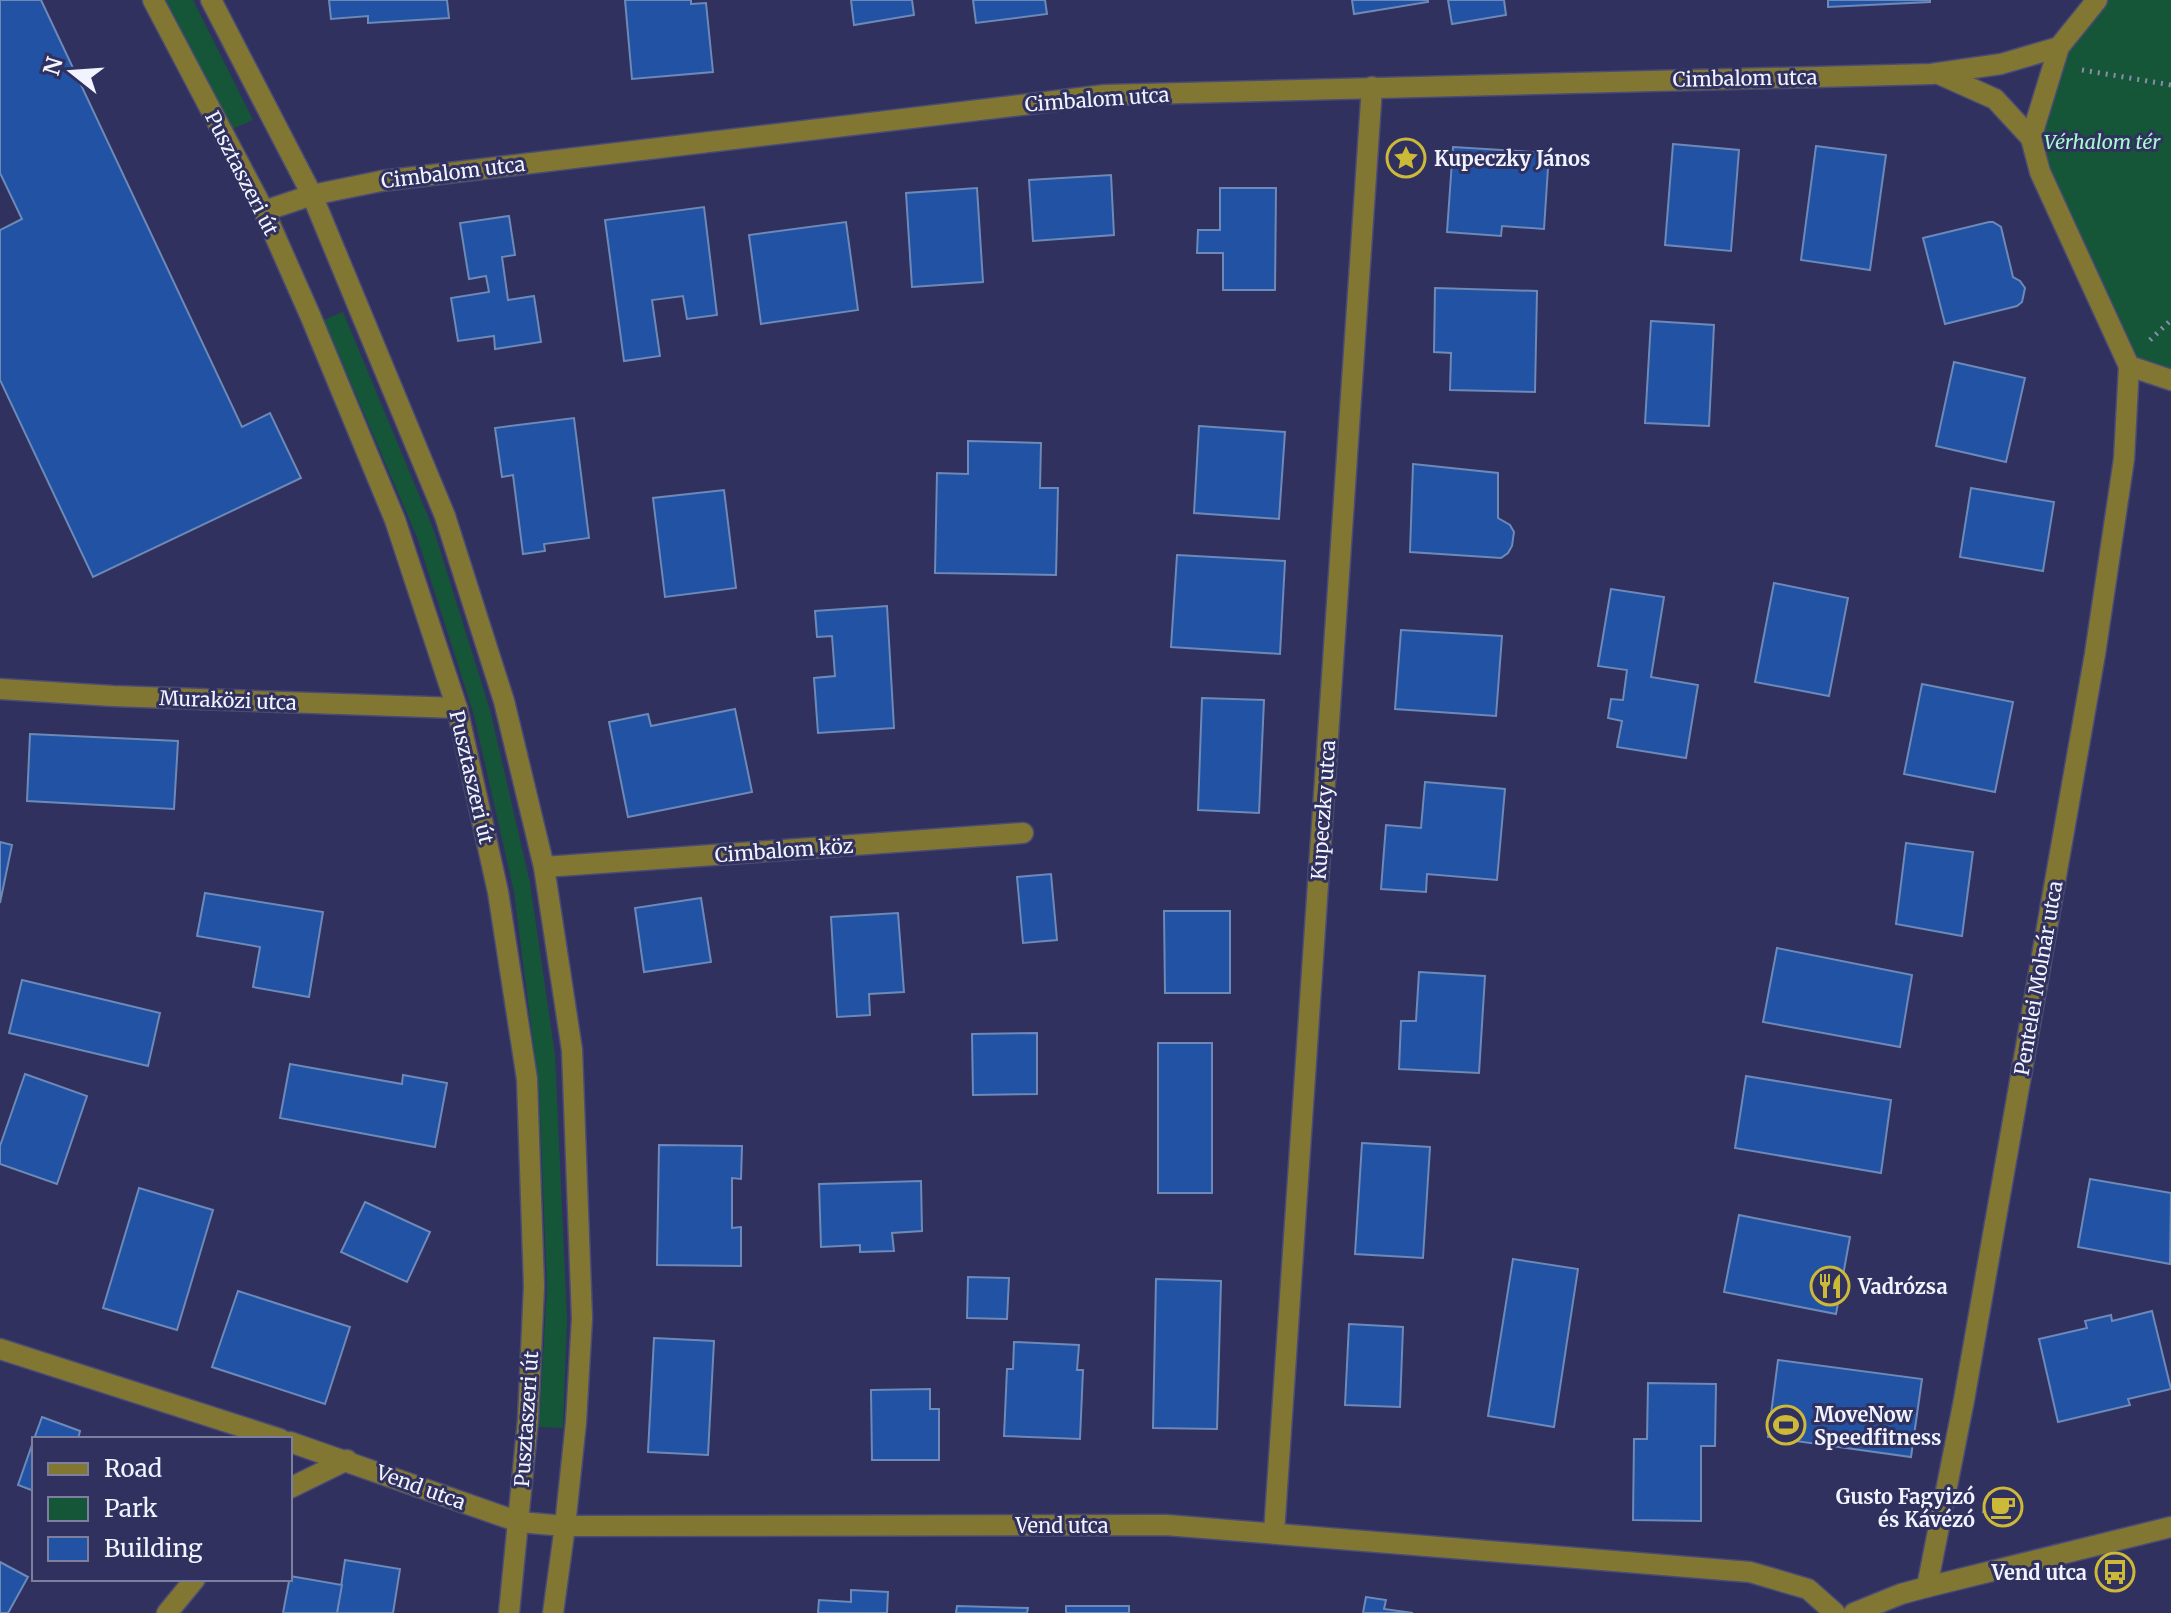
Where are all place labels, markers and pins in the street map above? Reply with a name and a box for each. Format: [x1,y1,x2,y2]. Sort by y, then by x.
place icon: Kupeczky János [1385,137,1427,179]
place label: Kupeczky János [1434,146,1590,171]
restaurant icon: Vadrózsa [1809,1265,1851,1307]
place label: Vadrózsa [1857,1274,1948,1299]
place label: MoveNow Speedfitness [1814,1402,1941,1450]
sports icon: MoveNow Speedfitness [1765,1404,1807,1446]
place label: Gusto Fagyizó és Kávézó [1836,1484,1975,1532]
cafe icon: Gusto Fagyizó és Kávézó [1982,1486,2024,1528]
bus stop icon: Vend utca [2094,1551,2136,1593]
place label: Vend utca [1990,1560,2087,1585]

